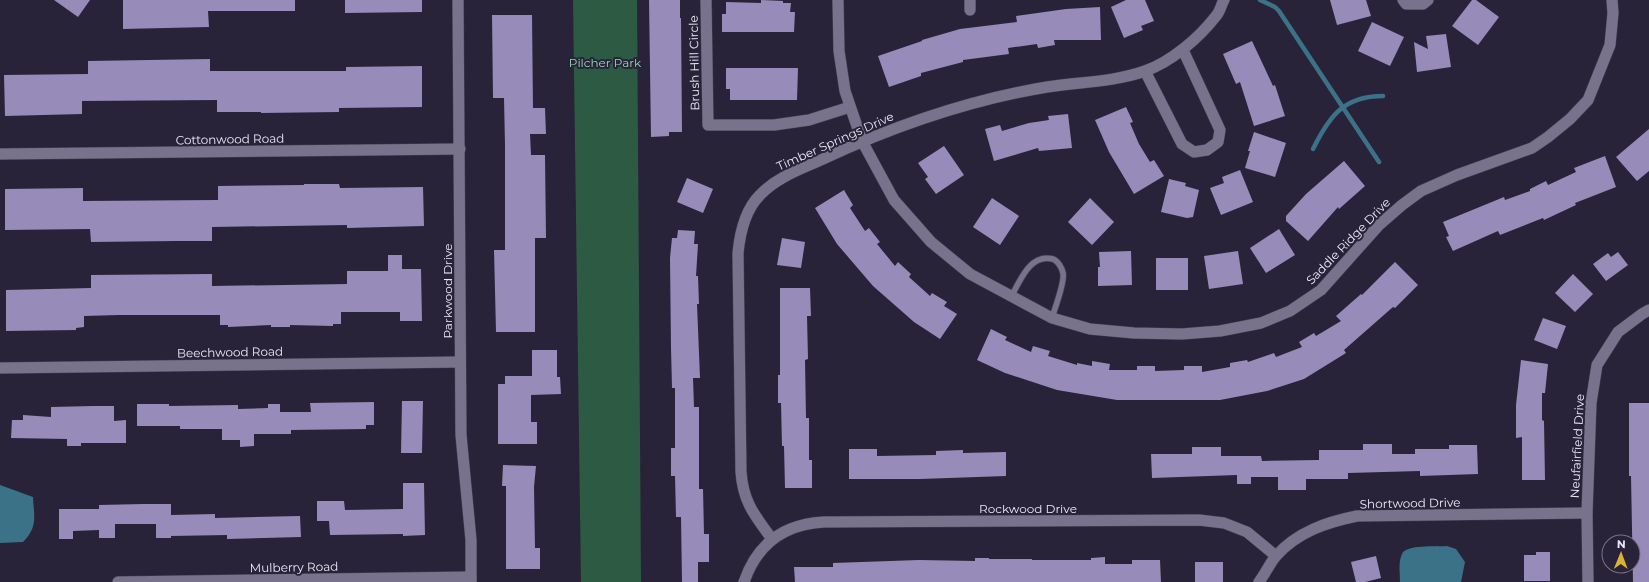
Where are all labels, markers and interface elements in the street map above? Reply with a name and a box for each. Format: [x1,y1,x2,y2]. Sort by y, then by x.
street label: Brush Hill Circle [686,15,702,111]
park label: Pilcher Park [569,55,642,70]
street label: Timber Springs Drive [774,108,896,174]
street label: Cottonwood Road [176,131,284,147]
street label: Saddle Ridge Drive [1303,195,1393,287]
street label: Parkwood Drive [440,243,455,339]
street label: Beechwood Road [177,344,283,360]
street label: Neufairfield Drive [1567,393,1587,499]
street label: Shortwood Drive [1359,495,1461,511]
street label: Rockwood Drive [979,501,1077,516]
north arrow [1601,534,1641,574]
text: N [1617,537,1626,551]
street label: Mulberry Road [250,559,338,575]

